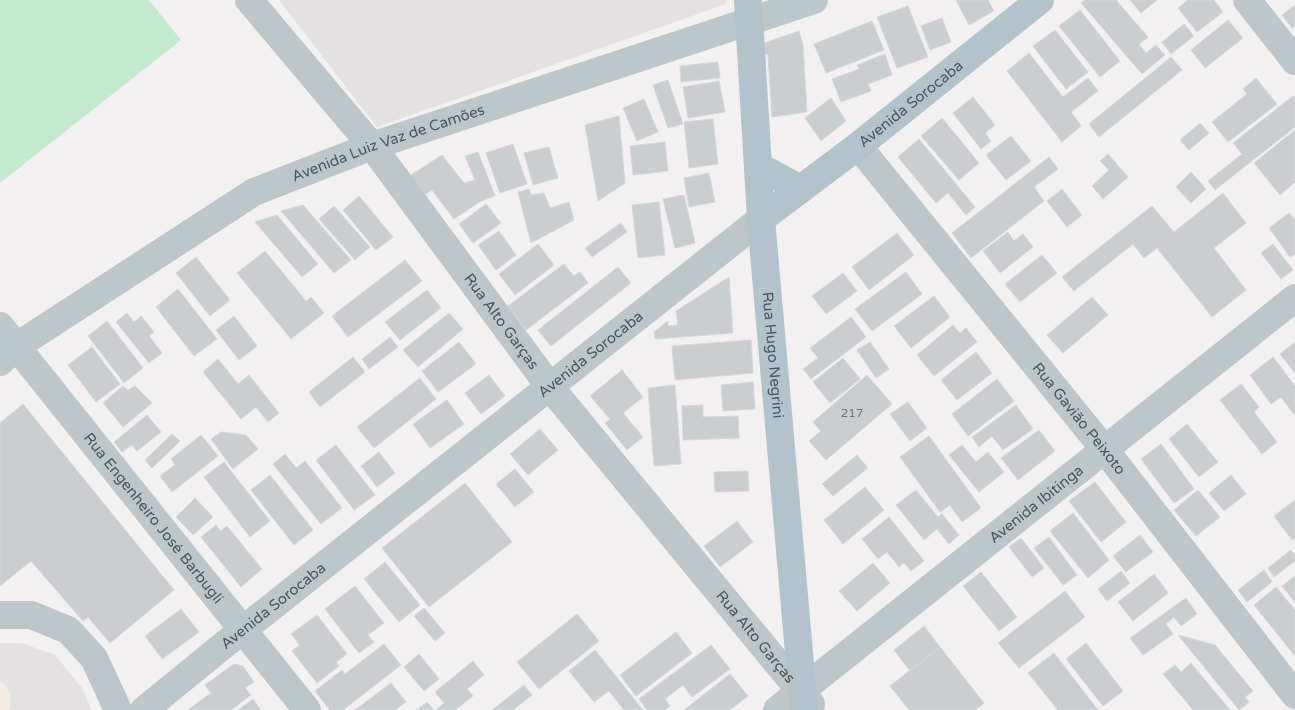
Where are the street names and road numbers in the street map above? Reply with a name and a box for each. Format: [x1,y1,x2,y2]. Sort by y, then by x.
street label: Avenida Sorocaba [855,56,967,151]
street label: Avenida Luiz Vaz de Camões [289,100,487,185]
street label: Rua Alto Garças [460,270,543,373]
street label: Rua Hugo Negrini [758,291,787,419]
street label: Avenida Sorocaba [534,307,647,401]
street label: Rua Gavião Peixoto [1029,359,1130,478]
street label: Rua Engenheiro José Barbugli [80,429,227,607]
street label: Avenida Ibitinga [985,461,1087,547]
street label: Avenida Sorocaba [217,559,329,653]
street label: Rua Alto Garças [712,587,799,687]

